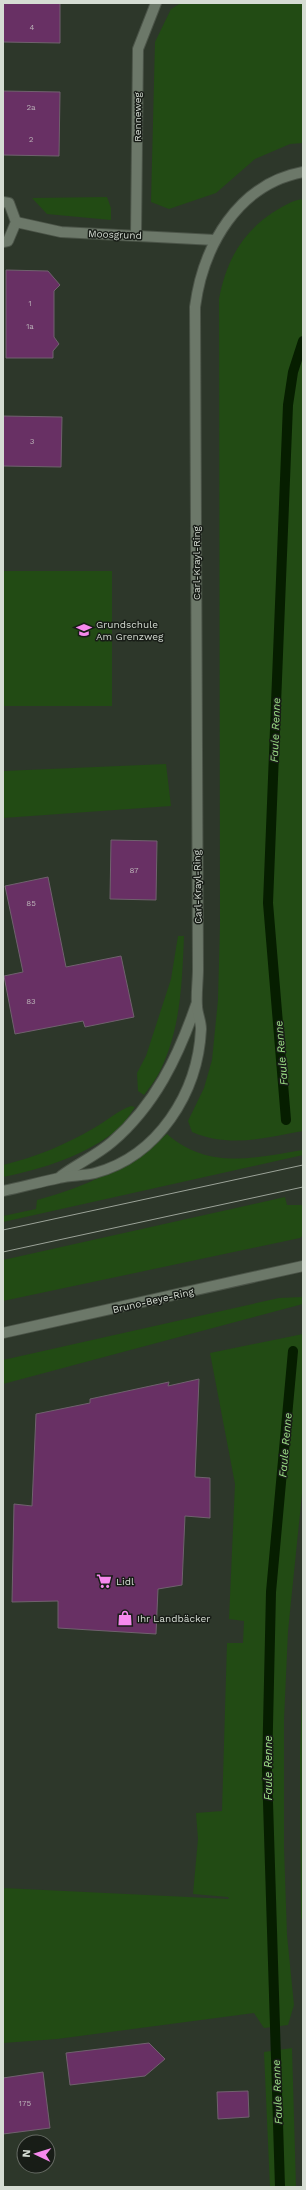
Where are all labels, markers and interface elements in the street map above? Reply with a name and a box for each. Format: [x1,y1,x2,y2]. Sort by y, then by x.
house number: 4 [30,23,35,32]
street label: Renneweg [132,92,143,142]
house number: 2a [26,103,36,112]
house number: 2 [29,135,34,144]
street label: Moosgrund [88,228,142,241]
house number: 1 [28,299,32,308]
house number: 1a [26,322,34,331]
house number: 3 [30,437,35,446]
street label: Carl-Krayl-Ring [191,525,202,600]
place label: Grundschule Am Grenzweg [96,619,164,642]
school or university icon: Grundschule Am Grenzweg [75,621,93,639]
water label: Faule Renne [268,697,283,763]
street label: Carl-Krayl-Ring [191,849,204,924]
house number: 87 [129,866,139,875]
house number: 85 [26,899,36,908]
house number: 83 [26,997,36,1006]
water label: Faule Renne [272,1020,291,1086]
street label: Bruno-Beye-Ring [111,1286,195,1315]
water label: Faule Renne [276,1412,295,1478]
supermarket icon: Lidl [95,1572,113,1590]
place label: Lidl [116,1576,134,1587]
shop icon: Ihr Landbäcker [116,1609,134,1627]
place label: Ihr Landbäcker [137,1613,210,1624]
water label: Faule Renne [262,1736,275,1801]
water label: Faule Renne [270,2059,285,2125]
house number: 175 [19,2099,31,2108]
north arrow [16,2134,56,2174]
text: N [20,2149,33,2158]

